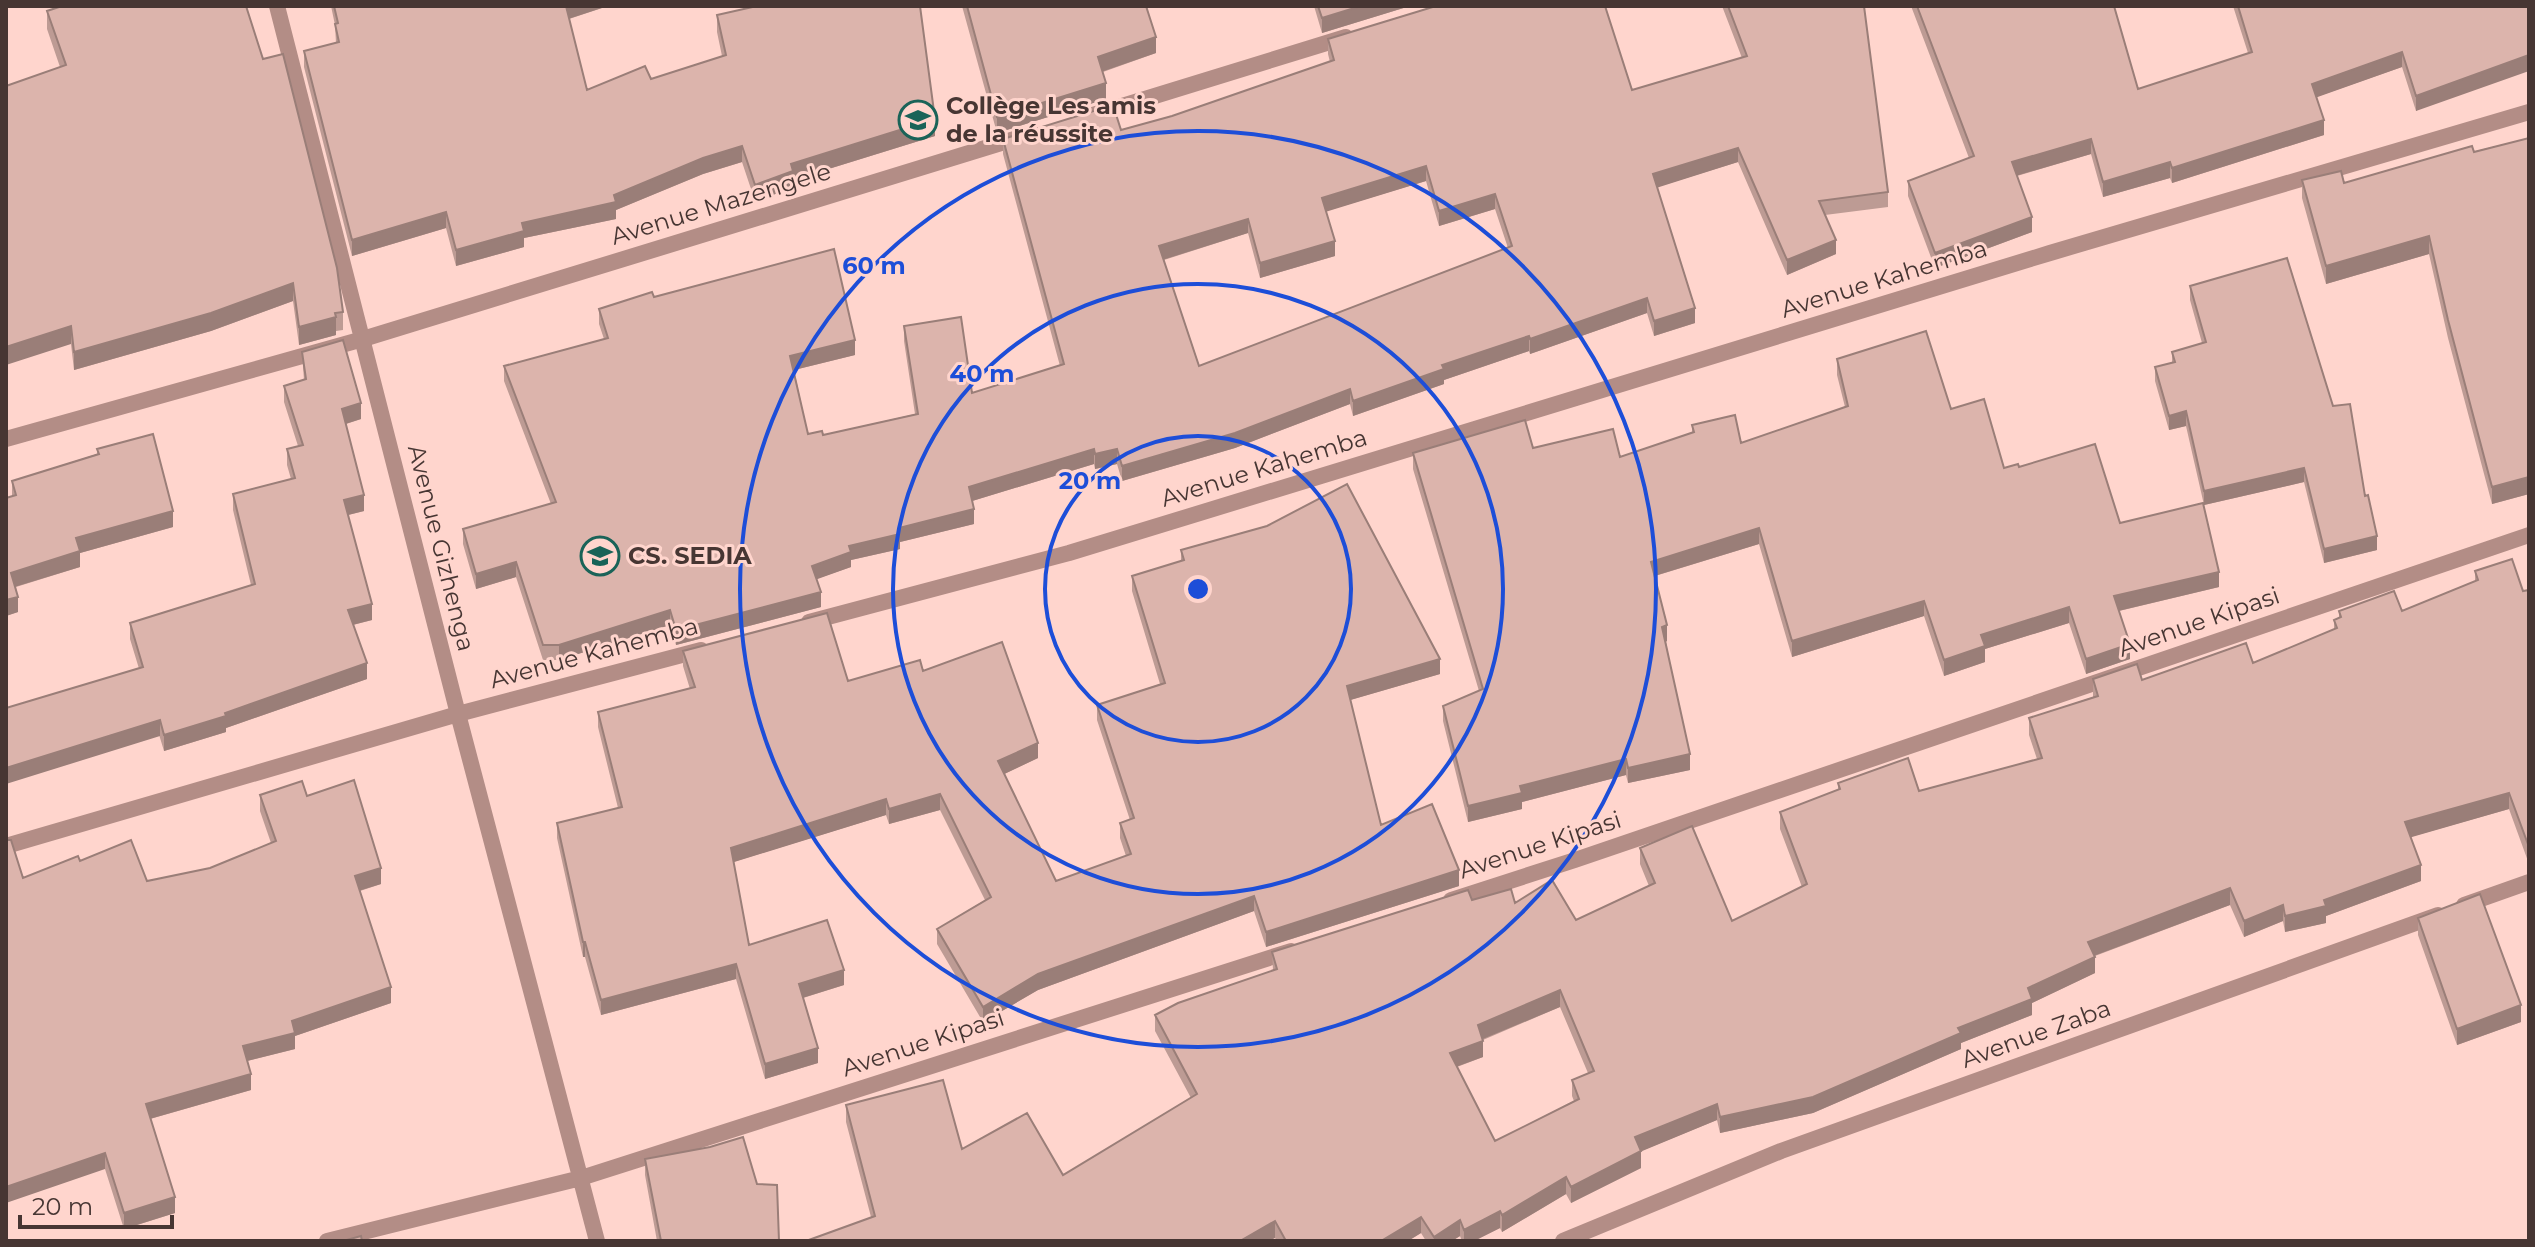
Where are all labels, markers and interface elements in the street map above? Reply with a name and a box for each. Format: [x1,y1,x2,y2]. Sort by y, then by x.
place label: Collège Les amis de la réussite [946,91,1156,148]
school or university icon: Collège Les amis de la réussite [897,99,939,141]
street label: Avenue Mazengele [607,156,834,251]
street label: Avenue Kahemba [1777,233,1991,324]
text: 60 m [842,251,906,280]
text: 40 m [950,359,1014,388]
street label: Avenue Kahemba [1157,422,1371,513]
street label: Avenue Gizhenga [402,442,481,654]
text: 20 m [1059,466,1121,495]
school or university icon: CS. SEDIA [579,535,621,577]
place label: CS. SEDIA [628,541,752,570]
centre of rings [1184,575,1212,603]
street label: Avenue Kipasi [2114,580,2283,663]
street label: Avenue Kahemba [487,611,701,694]
street label: Avenue Kipasi [1455,805,1625,884]
street label: Avenue Zaba [1957,993,2115,1074]
street label: Avenue Kipasi [838,1003,1008,1082]
scale bar [20,1179,172,1229]
text: 20 m [32,1192,93,1221]

